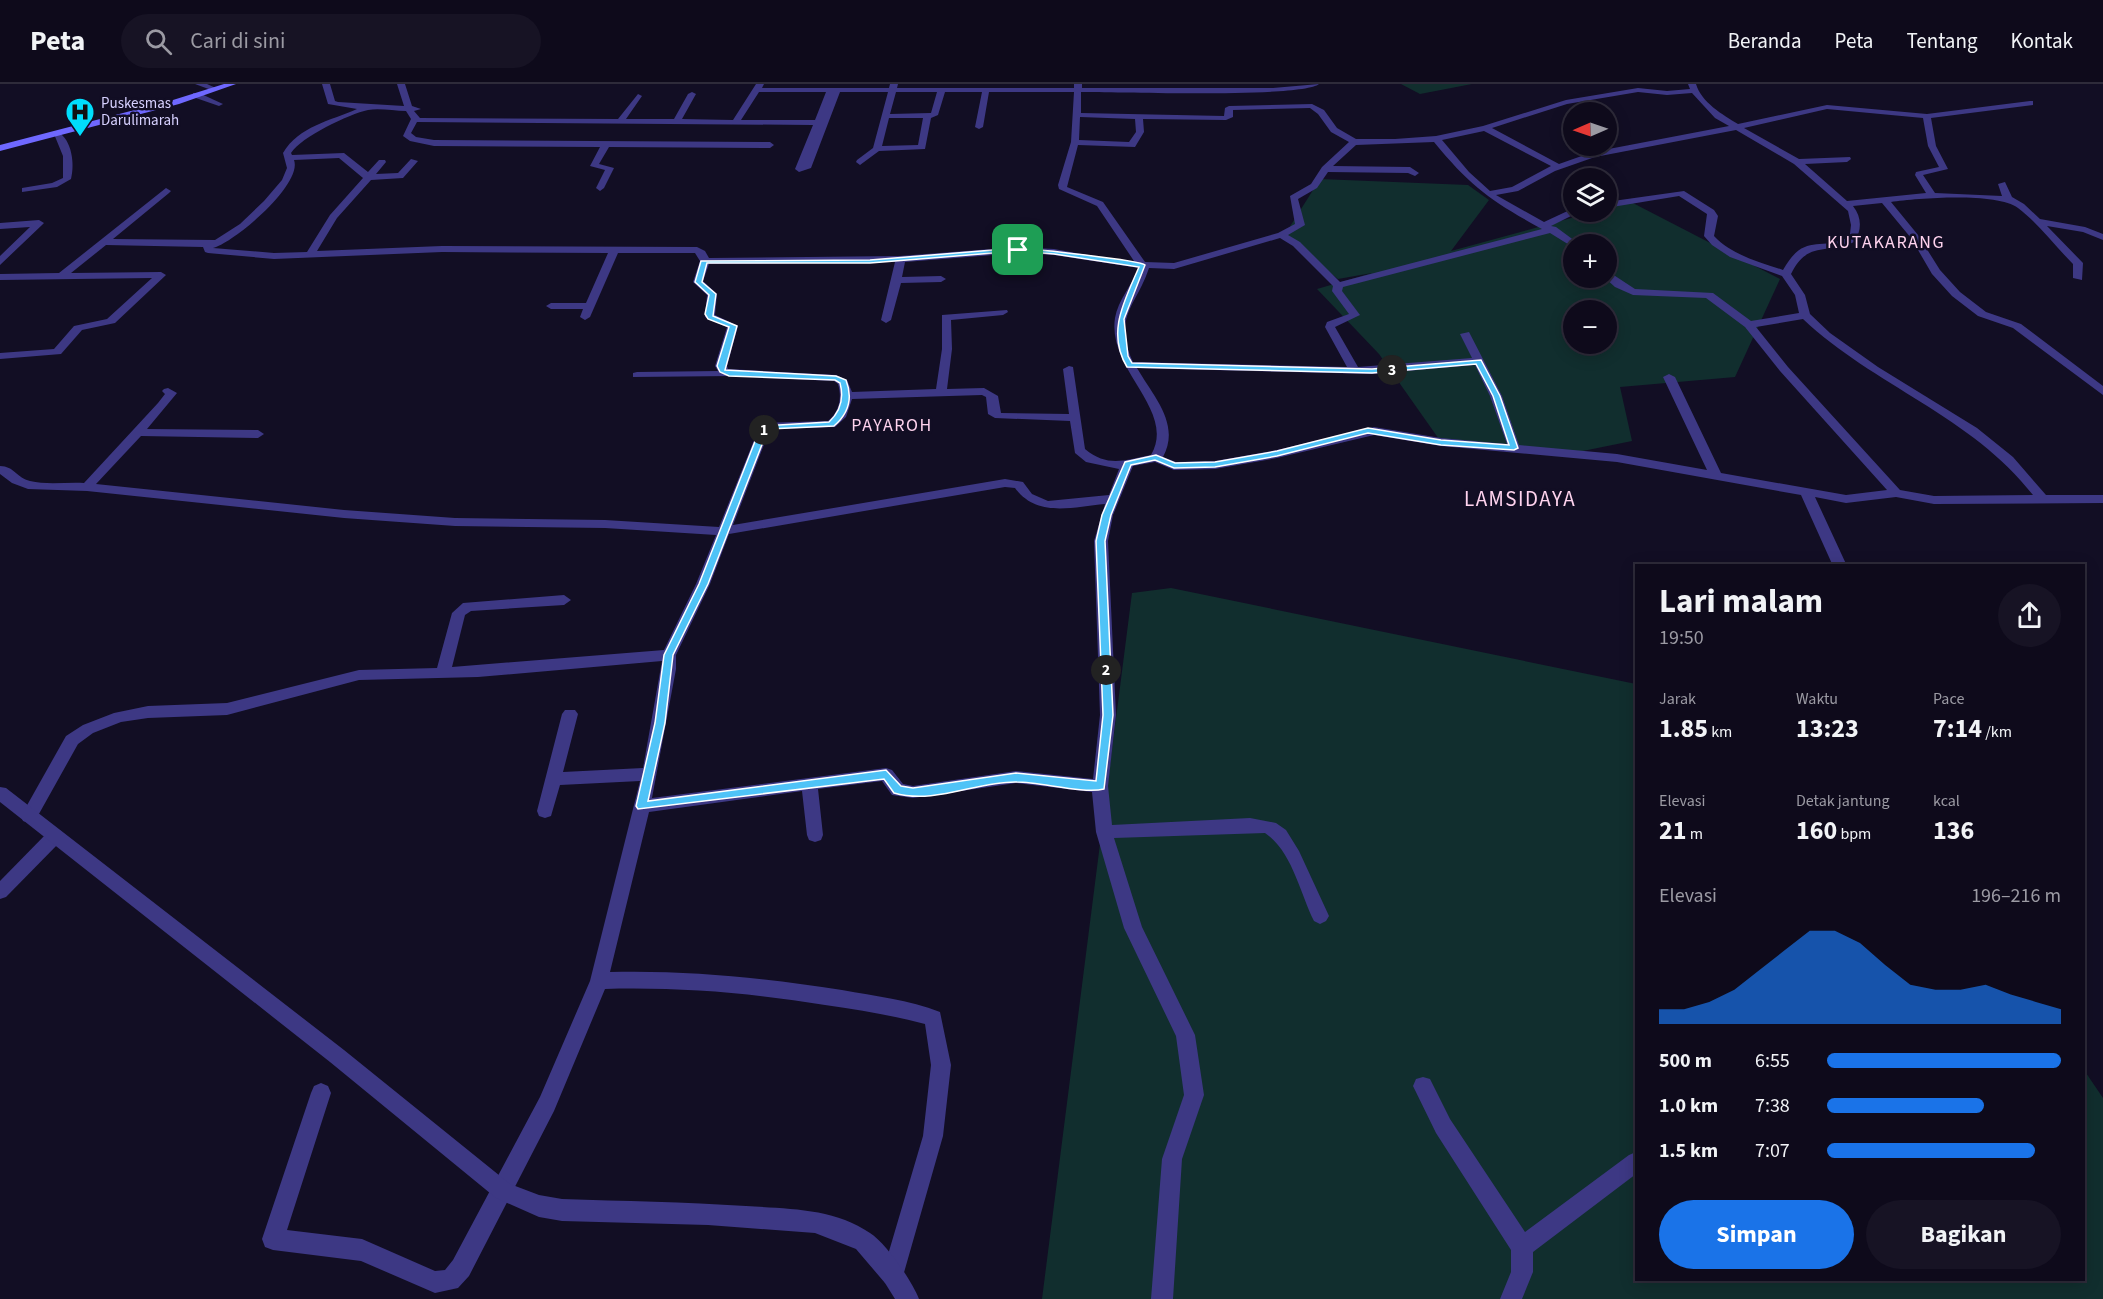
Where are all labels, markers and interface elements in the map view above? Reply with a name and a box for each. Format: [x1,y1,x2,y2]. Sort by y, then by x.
search box [121,14,541,68]
text: Peta [30,21,85,61]
icon: search [142,25,175,58]
text: Cari di sini [190,25,285,57]
text: Beranda [1728,26,1802,56]
text: Peta [1835,26,1873,56]
text: Tentang [1906,26,1977,56]
text: Kontak [2010,26,2073,56]
place label: Puskesmas Darulimarah [101,93,179,131]
hospital icon: Puskesmas Darulimarah [64,96,96,138]
north arrow [1563,102,1617,156]
map controls [1563,102,1617,354]
button: layers [1563,168,1617,222]
pin [992,224,1043,275]
district label: KUTAKARANG [1827,230,1945,255]
icon: arrive [1001,233,1034,266]
button: + [1563,234,1617,288]
button: − [1563,300,1617,354]
pin: 3 [1377,355,1407,385]
text: 3 [1388,359,1396,381]
district label: PAYAROH [851,413,933,438]
pin: 1 [749,415,779,445]
text: 1 [760,419,768,441]
district label: LAMSIDAYA [1464,484,1576,514]
text: Lari malam [1659,578,1823,625]
button: share [1998,584,2061,647]
text: 19:50 [1659,624,1704,652]
pin: 2 [1091,655,1121,685]
text: 2 [1102,659,1110,681]
text: Jarak [1659,688,1696,710]
text: Waktu [1796,688,1838,710]
text: Pace [1933,688,1964,710]
text: 1.85 [1659,710,1708,747]
text: 13:23 [1796,710,1859,747]
text: 7:14 [1933,710,1982,747]
text: km [1708,721,1732,743]
text: /km [1982,721,2012,743]
text: Elevasi [1659,790,1705,812]
text: Detak jantung [1796,790,1890,812]
text: kcal [1933,790,1960,812]
text: 21 [1659,812,1686,849]
text: 160 [1796,812,1837,849]
text: 136 [1933,812,1974,849]
text: m [1686,823,1703,845]
text: bpm [1837,823,1871,845]
text: Elevasi [1659,882,1717,910]
text: 196–216 m [1971,882,2061,910]
text: 500 m [1659,1047,1712,1075]
text: 6:55 [1755,1047,1790,1075]
text: 1.0 km [1659,1092,1718,1120]
text: 7:38 [1755,1092,1790,1120]
text: 1.5 km [1659,1137,1718,1165]
text: 7:07 [1755,1137,1790,1165]
button: Simpan [1659,1200,1854,1269]
button: Bagikan [1866,1200,2061,1269]

